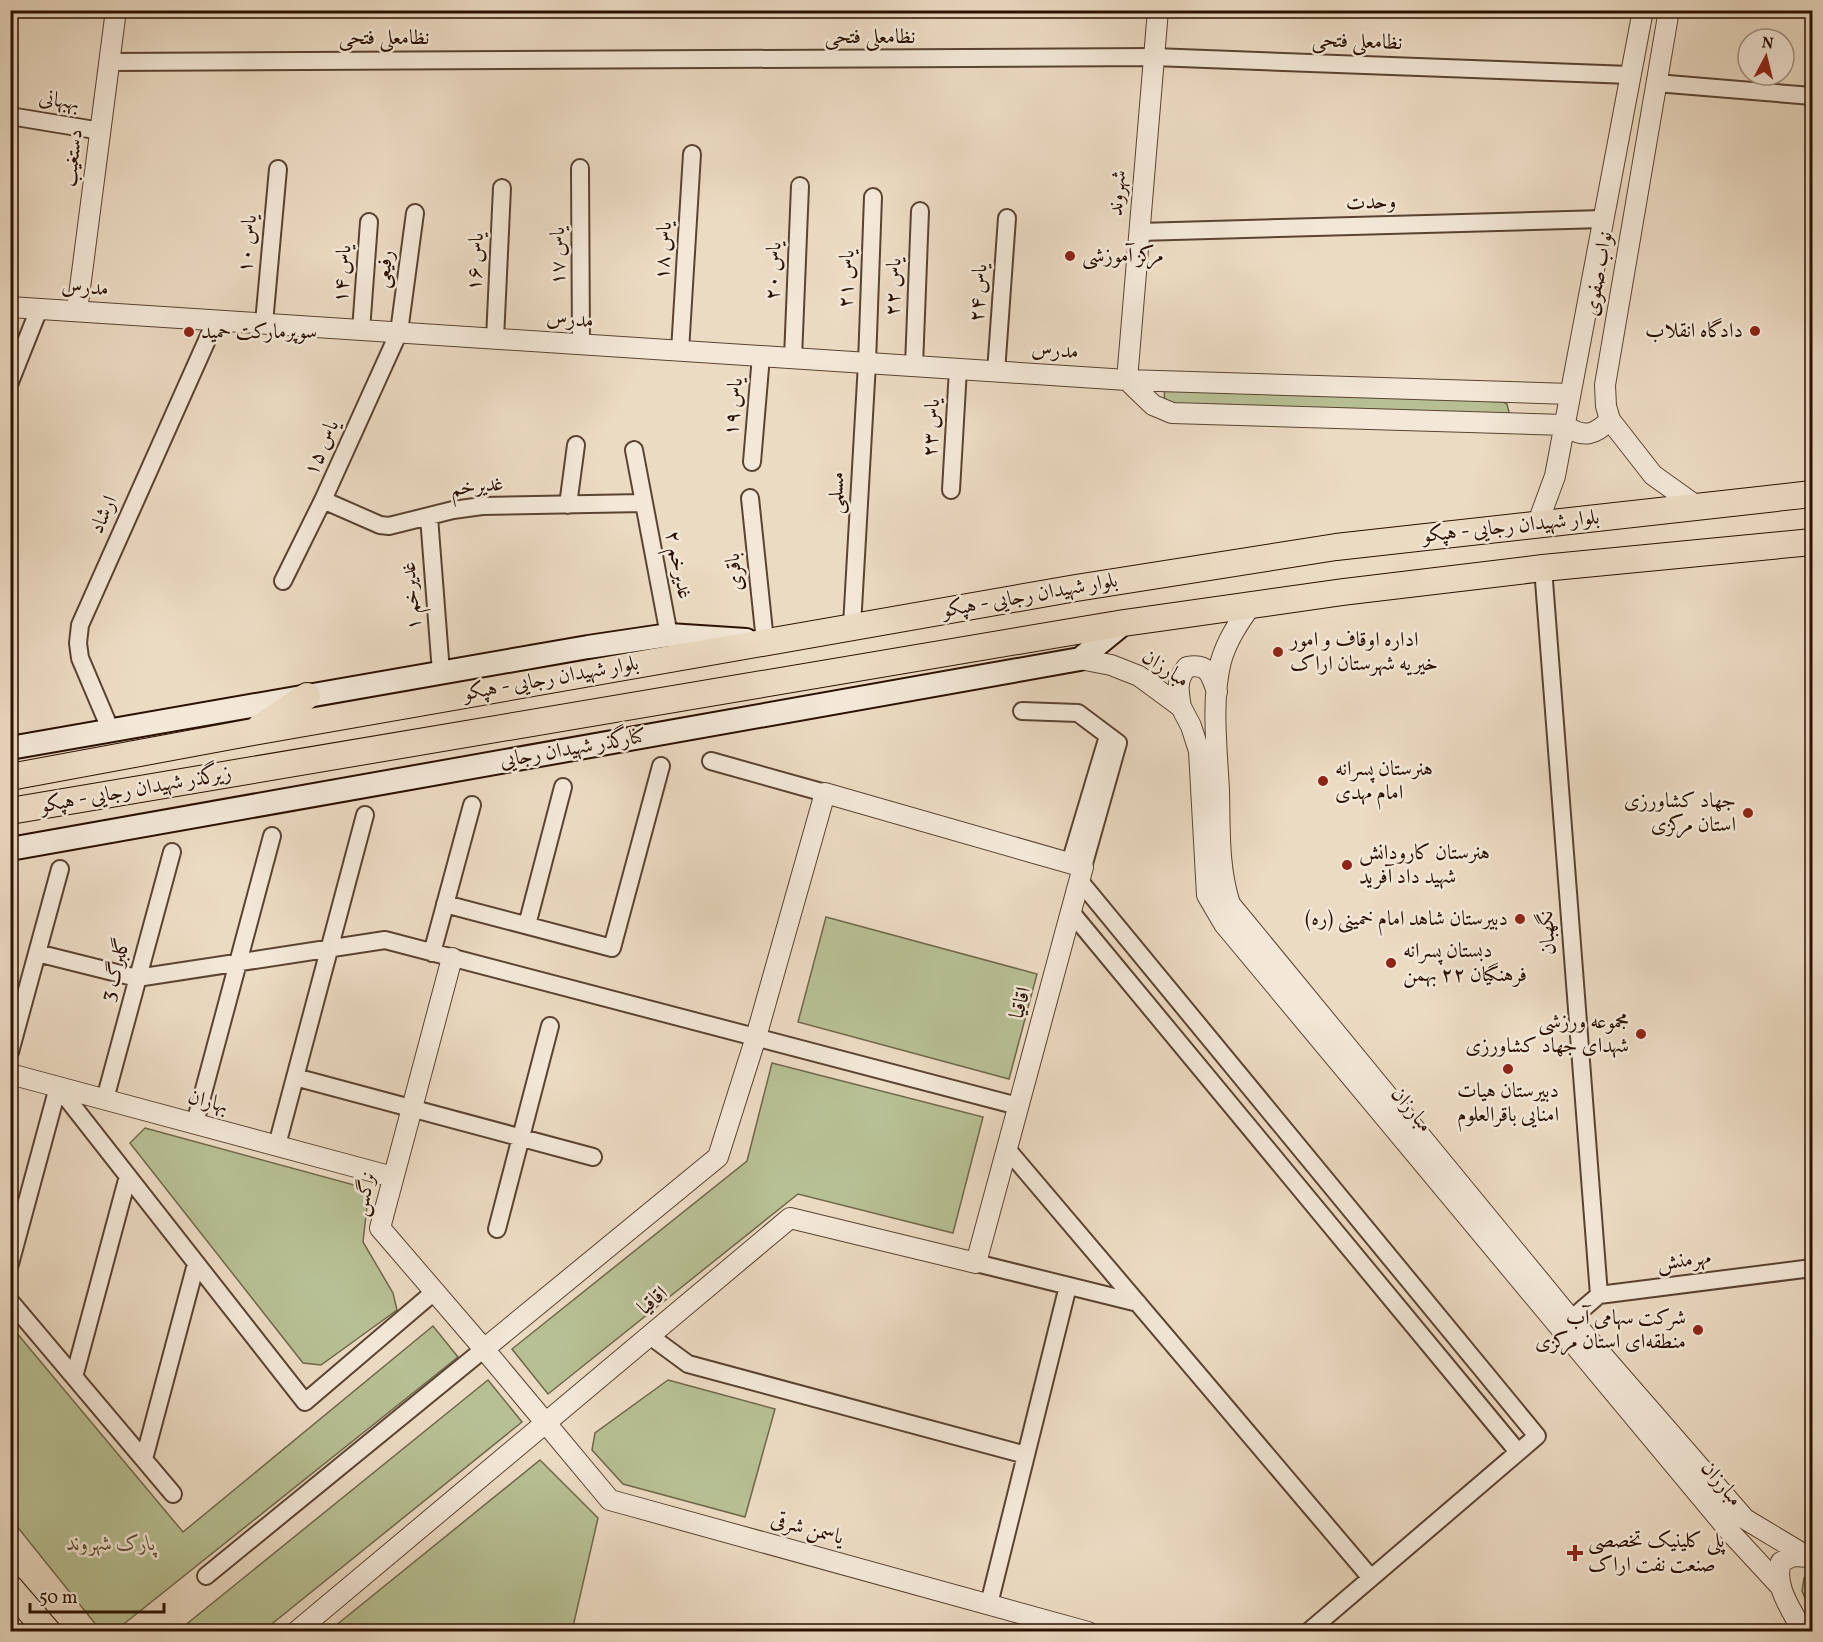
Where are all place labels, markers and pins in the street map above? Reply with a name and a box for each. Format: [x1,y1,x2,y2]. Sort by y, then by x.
place label: مرکز آموزشی [1082,242,1164,271]
marker: مرکز آموزشی [1063,249,1077,263]
place label: دادگاه انقلاب [1645,317,1743,346]
place label: سوپرمارکت حمید [201,318,317,347]
marker: دادگاه انقلاب [1748,324,1762,338]
marker: سوپرمارکت حمید [182,325,196,339]
place label: اداره اوقاف و امور خیریه شهرستان اراک [1288,626,1438,679]
marker: اداره اوقاف و امور خیریه شهرستان اراک [1271,645,1285,659]
place label: هنرستان پسرانه امام مهدی [1335,755,1433,810]
marker: هنرستان پسرانه امام مهدی [1316,774,1330,788]
place label: جهاد کشاورزی استان مرکزی [1624,787,1736,840]
marker: جهاد کشاورزی استان مرکزی [1741,806,1755,820]
place label: هنرستان کارودانش شهید داد آفرید [1359,839,1490,892]
marker: هنرستان کارودانش شهید داد آفرید [1340,858,1354,872]
place label: دبیرستان شاهد امام خمینی (ره) [1305,905,1508,936]
marker: دبیرستان شاهد امام خمینی (ره) [1513,912,1527,926]
place label: دبستان پسرانه فرهنگیان ۲۲ بهمن [1403,937,1527,990]
marker: دبستان پسرانه فرهنگیان ۲۲ بهمن [1384,956,1398,970]
place label: مجموعه ورزشی شهدای جهاد کشاورزی [1465,1008,1629,1061]
marker: مجموعه ورزشی شهدای جهاد کشاورزی [1634,1027,1648,1041]
marker: دبیرستان هیات امنایی باقرالعلوم [1501,1062,1515,1076]
place label: دبیرستان هیات امنایی باقرالعلوم [1457,1077,1559,1132]
place label: شرکت سهامی آب منطقه‌ای استان مرکزی [1535,1304,1686,1357]
marker: شرکت سهامی آب منطقه‌ای استان مرکزی [1691,1323,1705,1337]
place label: پلی کلینیک تخصصی صنعت نفت اراک [1588,1527,1726,1580]
marker: پلی کلینیک تخصصی صنعت نفت اراک [1566,1544,1584,1562]

